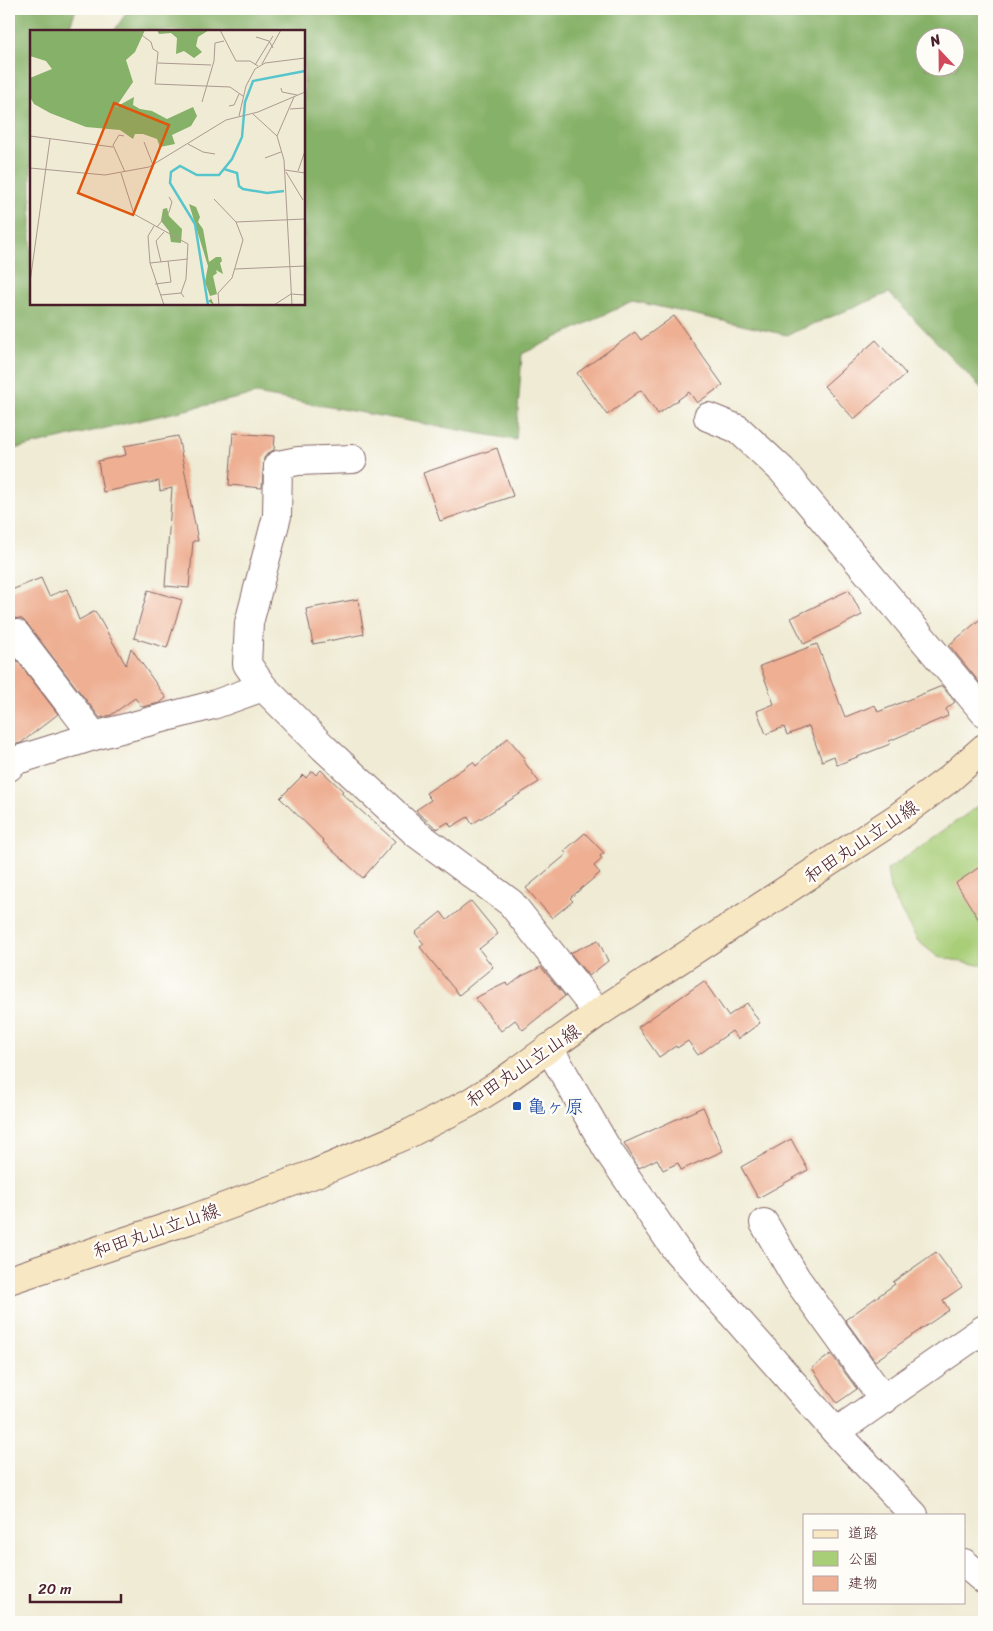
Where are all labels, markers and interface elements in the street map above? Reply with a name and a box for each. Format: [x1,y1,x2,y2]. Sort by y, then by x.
text: N [925,27,945,54]
north arrow [916,28,966,78]
inset map [30,30,305,305]
street label: 和田丸山立山線 [797,791,926,892]
street label: 和田丸山立山線 [459,1015,588,1116]
place label: 亀ヶ原 [527,1090,584,1123]
marker: 亀ヶ原 [511,1100,523,1112]
street label: 和田丸山立山線 [88,1193,224,1268]
legend [803,1514,966,1604]
text: 道路 [848,1520,878,1546]
text: 公園 [848,1546,878,1572]
text: 建物 [848,1570,878,1596]
scale bar [30,1571,121,1603]
text: 20 m [38,1576,72,1602]

